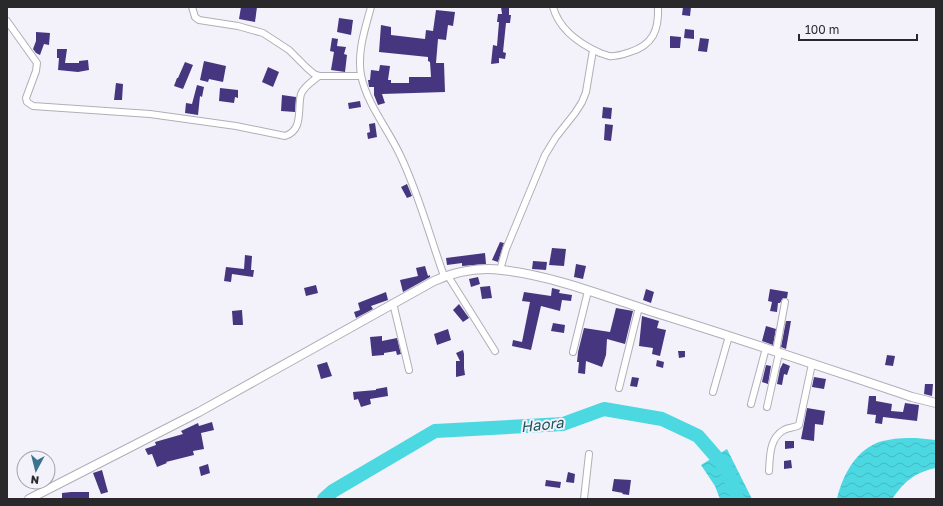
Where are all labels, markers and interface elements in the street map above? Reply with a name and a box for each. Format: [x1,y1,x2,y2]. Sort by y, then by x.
scale bar [799,16,917,42]
text: 100 m [805,22,839,37]
water label: Haora [520,413,565,435]
north arrow [16,450,56,490]
text: N [30,473,40,487]

